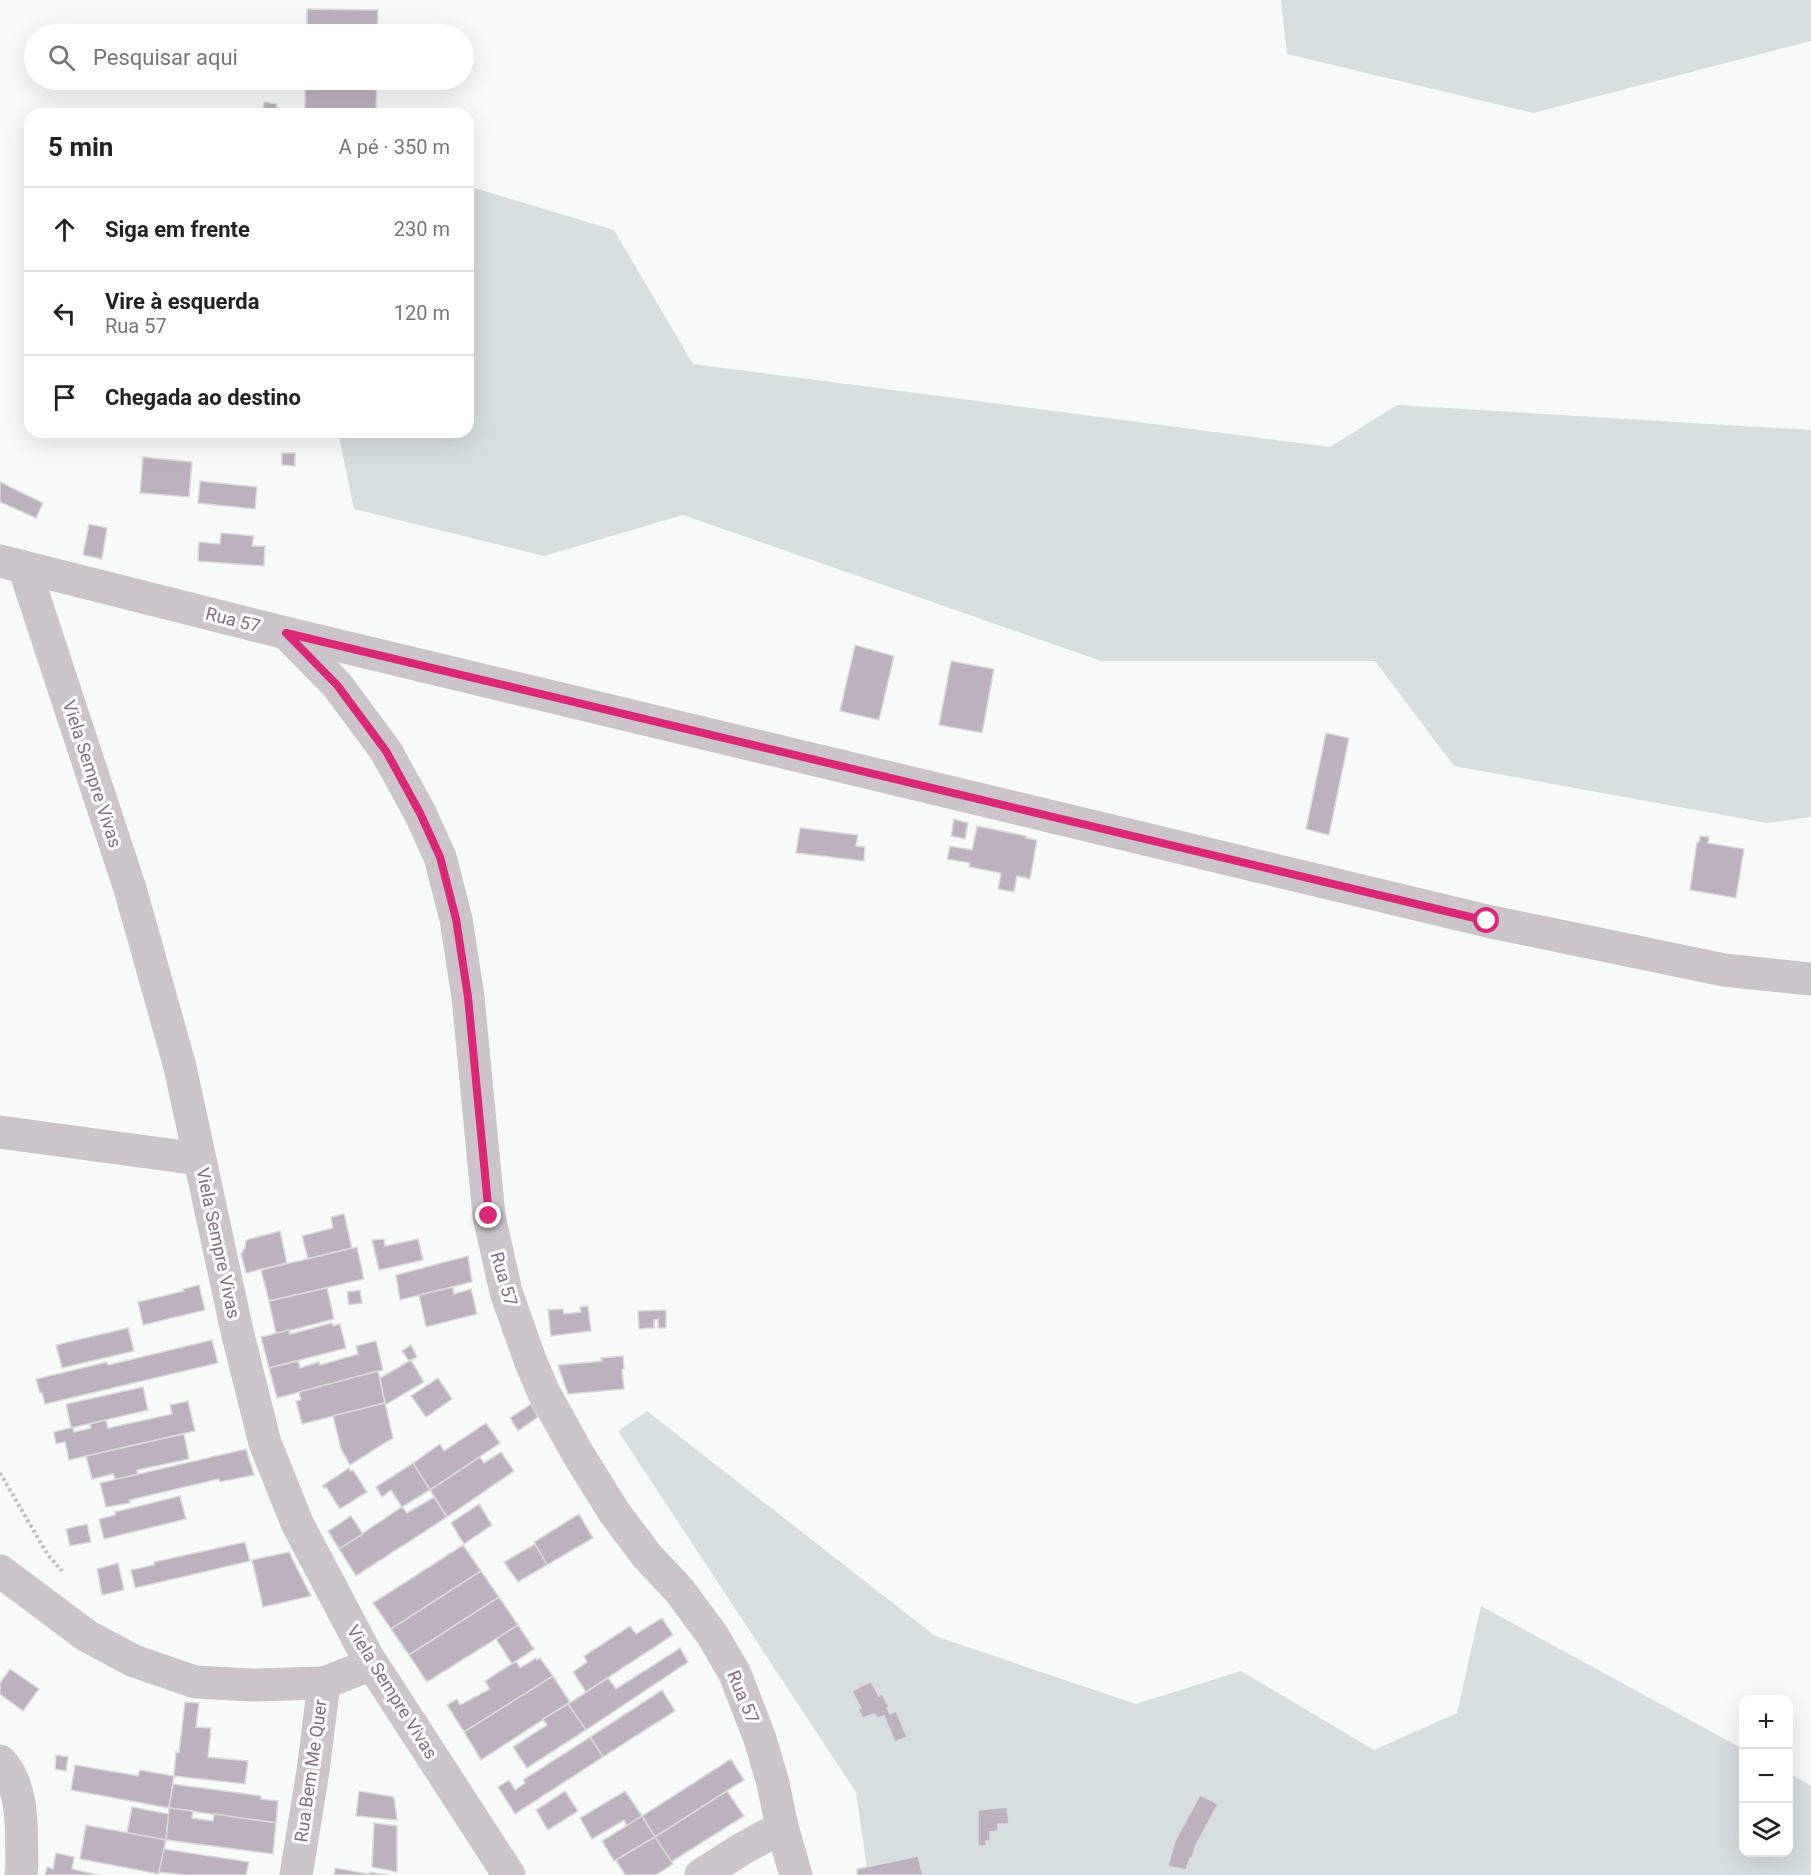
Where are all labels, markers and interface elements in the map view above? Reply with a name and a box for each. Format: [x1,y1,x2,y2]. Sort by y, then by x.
search box [24,24,474,90]
icon: search [45,41,78,74]
text: Pesquisar aqui [93,45,238,70]
text: 5 min [48,132,113,162]
text: A pé · 350 m [339,135,450,159]
icon: ahead [48,213,81,246]
text: Siga em frente [105,217,250,242]
text: 230 m [394,217,450,241]
text: Vire à esquerda [105,289,259,314]
icon: left [48,297,81,330]
text: 120 m [394,301,450,325]
text: Rua 57 [105,314,167,338]
icon: arrive [48,381,81,414]
text: Chegada ao destino [105,385,301,410]
street label: Rua 57 [204,603,263,636]
street label: Viela Sempre Vivas [59,698,126,850]
route start [1473,907,1499,933]
street label: Viela Sempre Vivas [192,1166,245,1320]
route end [475,1202,501,1228]
street label: Rua 57 [487,1249,522,1308]
street label: Viela Sempre Vivas [343,1621,442,1762]
street label: Rua 57 [723,1667,764,1726]
map controls [1739,1695,1793,1857]
button: + [1739,1695,1793,1749]
street label: Rua Bem Me Quer [290,1698,331,1844]
button: − [1739,1749,1793,1803]
button: layers [1739,1803,1793,1857]

